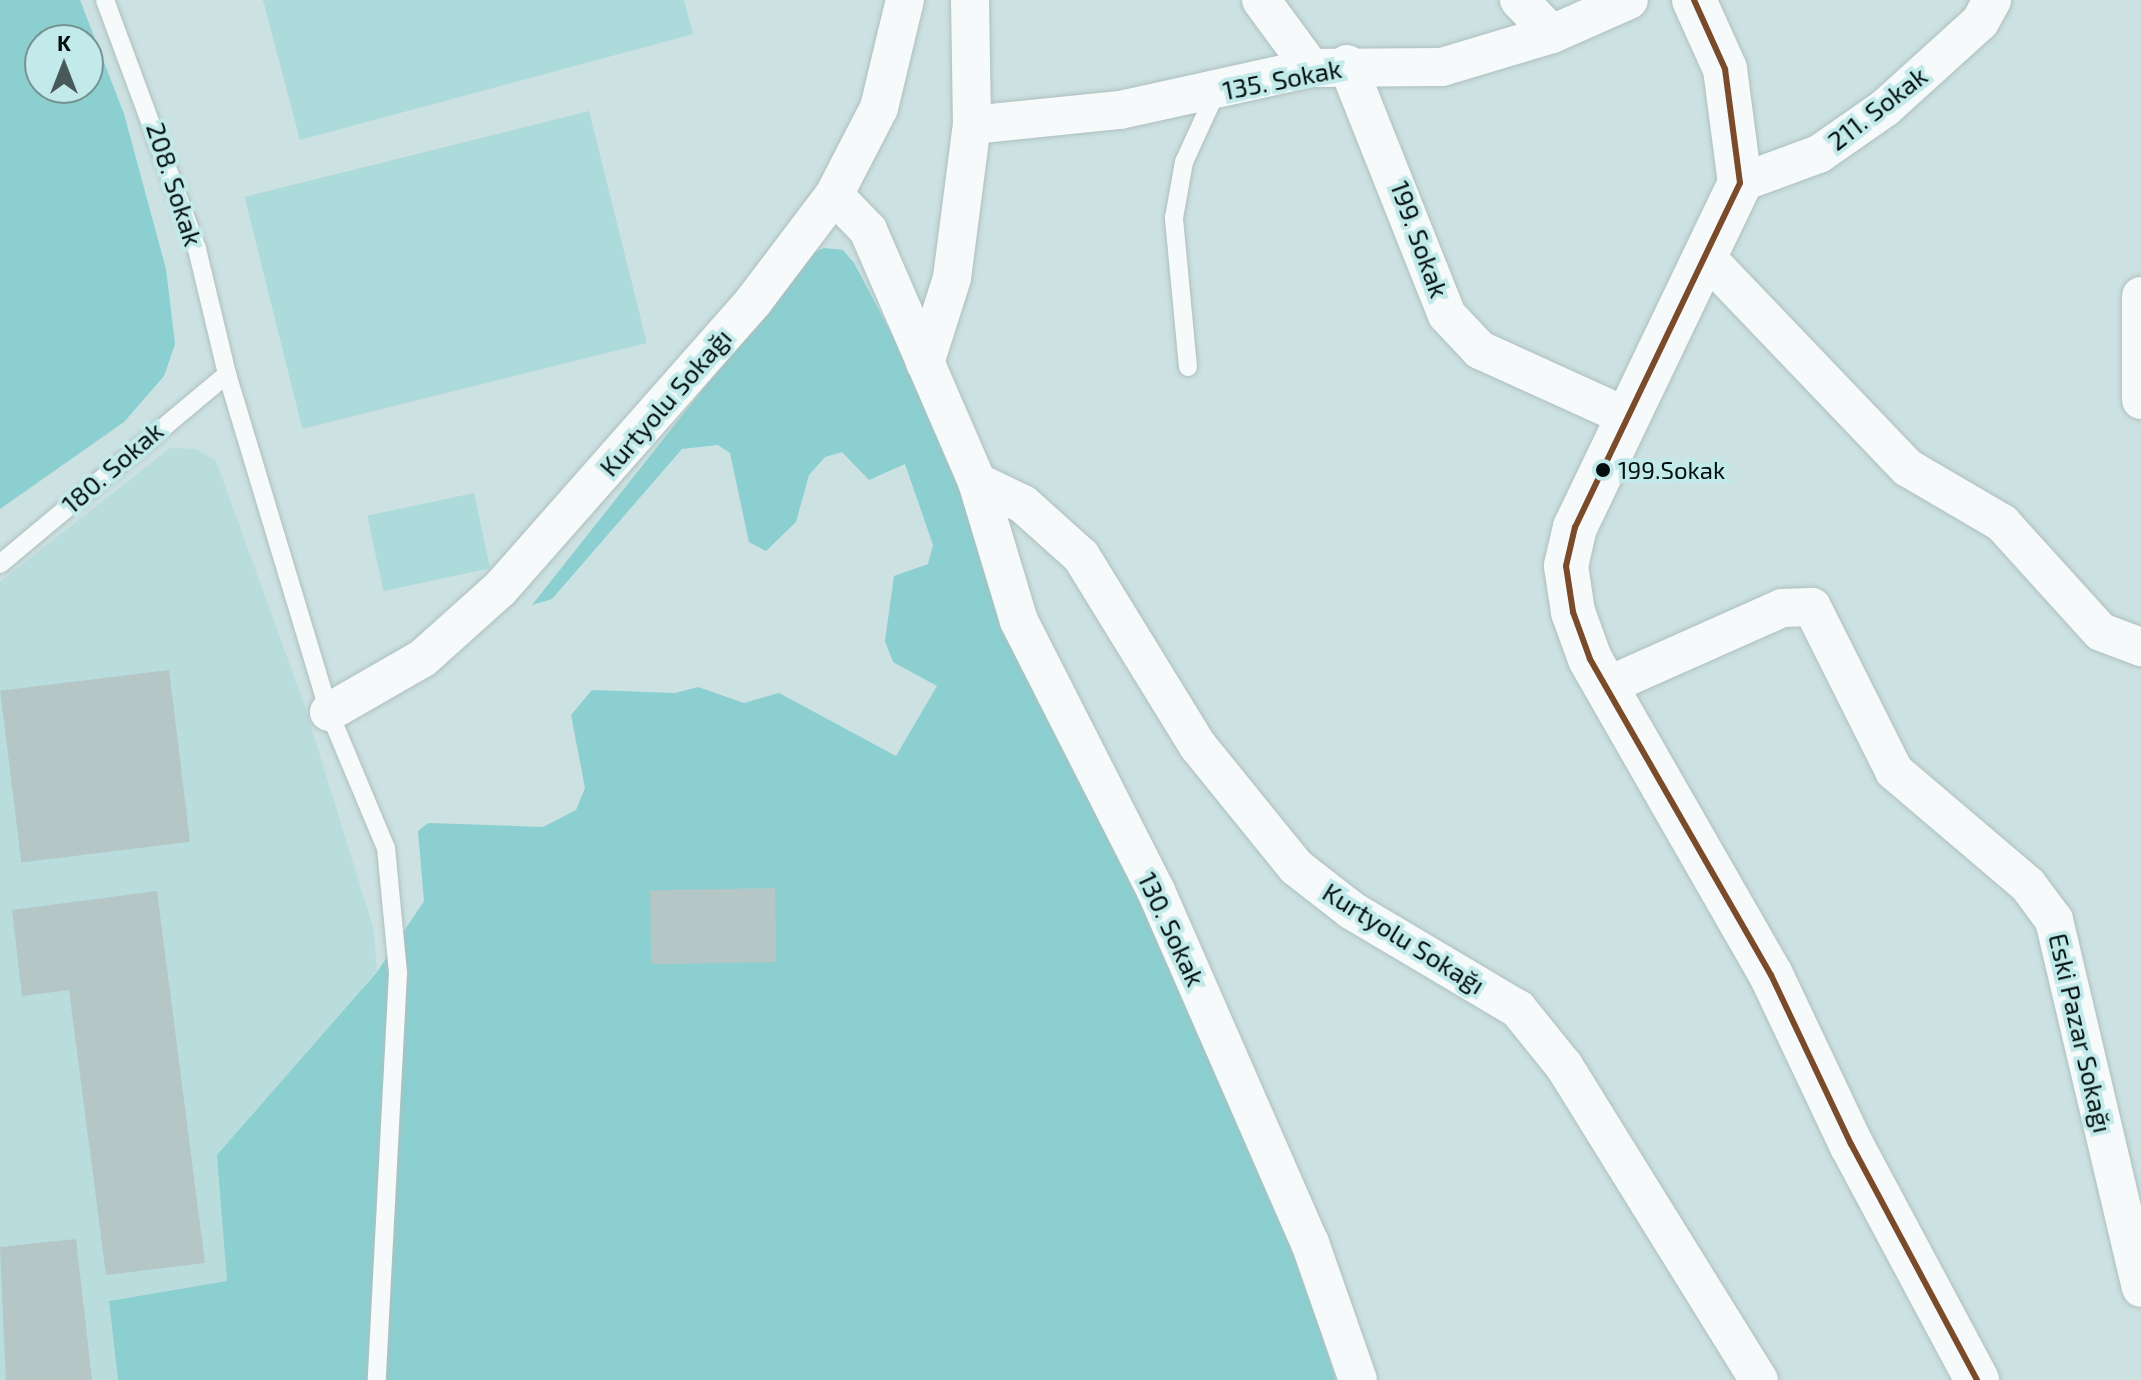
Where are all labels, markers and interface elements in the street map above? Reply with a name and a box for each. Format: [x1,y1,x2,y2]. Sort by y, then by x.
north arrow [24,24,104,104]
text: K [57,29,71,55]
street label: 135. Sokak [1220,52,1344,106]
street label: 211. Sokak [1821,60,1933,156]
street label: 208. Sokak [140,118,210,250]
street label: 199. Sokak [1384,176,1456,302]
street label: Kurtyolu Sokağı [593,322,737,482]
street label: 180. Sokak [55,415,169,519]
place label: 199.Sokak [1618,456,1725,484]
marker: 199.Sokak [1595,462,1611,478]
street label: 130. Sokak [1132,867,1212,991]
street label: Kurtyolu Sokağı [1317,876,1491,1000]
street label: Eski Pazar Sokağı [2043,930,2119,1136]

